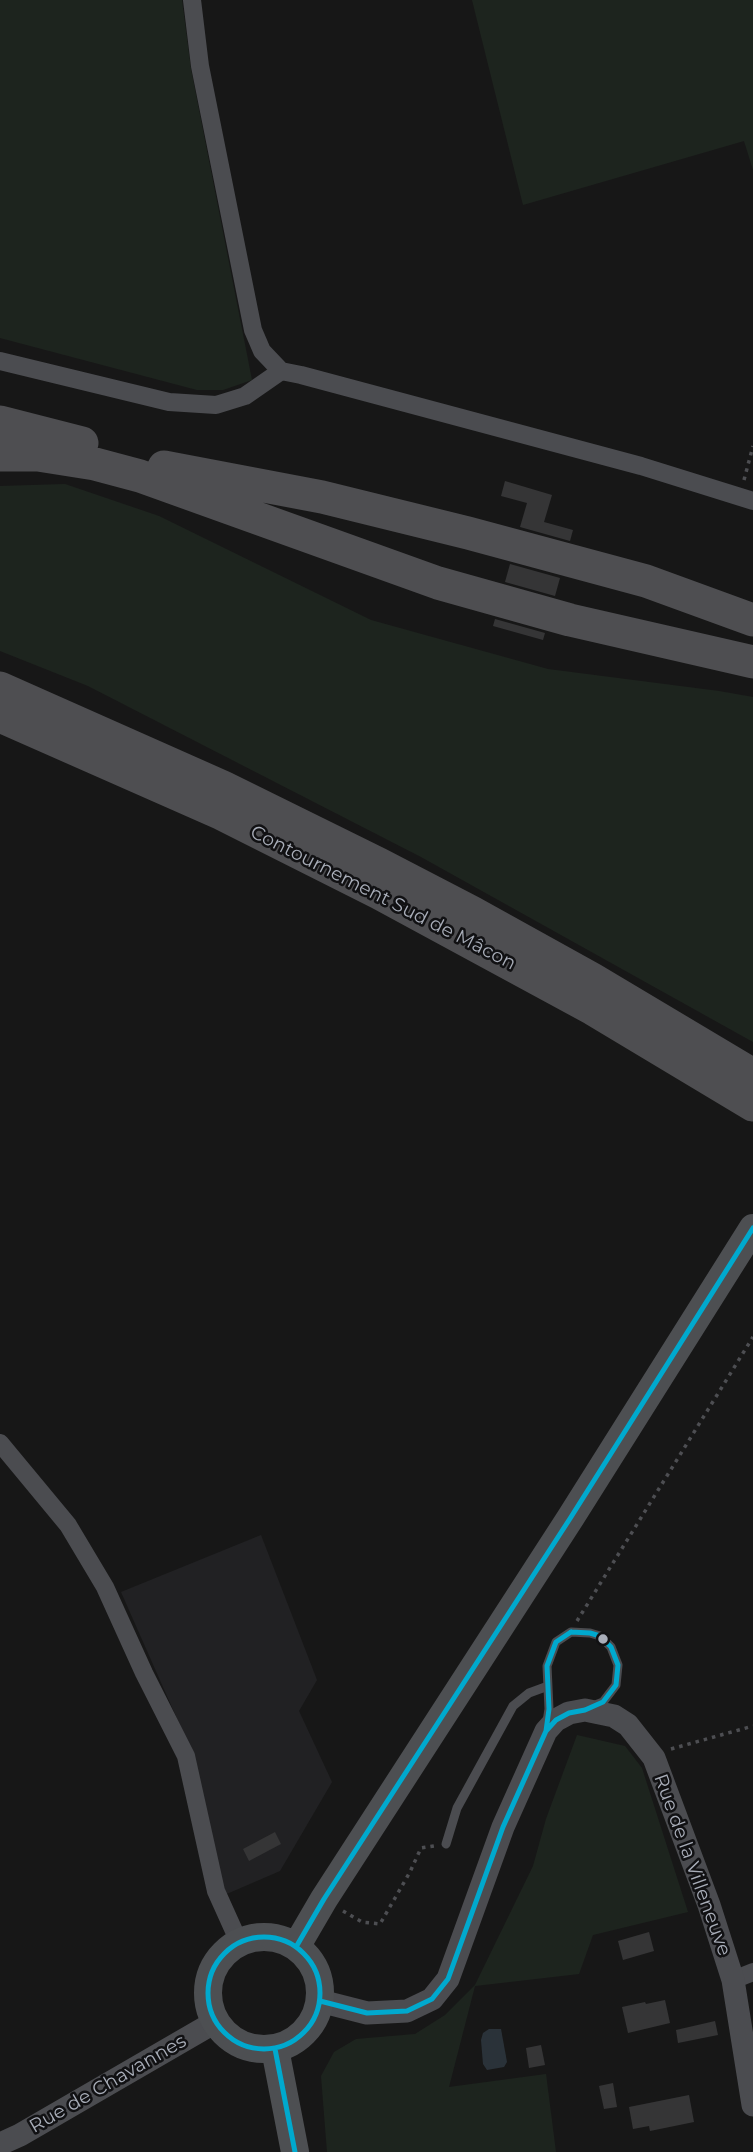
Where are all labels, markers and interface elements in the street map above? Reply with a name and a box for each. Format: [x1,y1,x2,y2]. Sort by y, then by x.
street label: Contournement Sud de Mâcon [246,821,520,975]
unlabelled marker [596,1632,610,1646]
street label: Rue de la Villeneuve [648,1771,736,1959]
street label: Rue de Chavannes [26,2030,190,2138]

